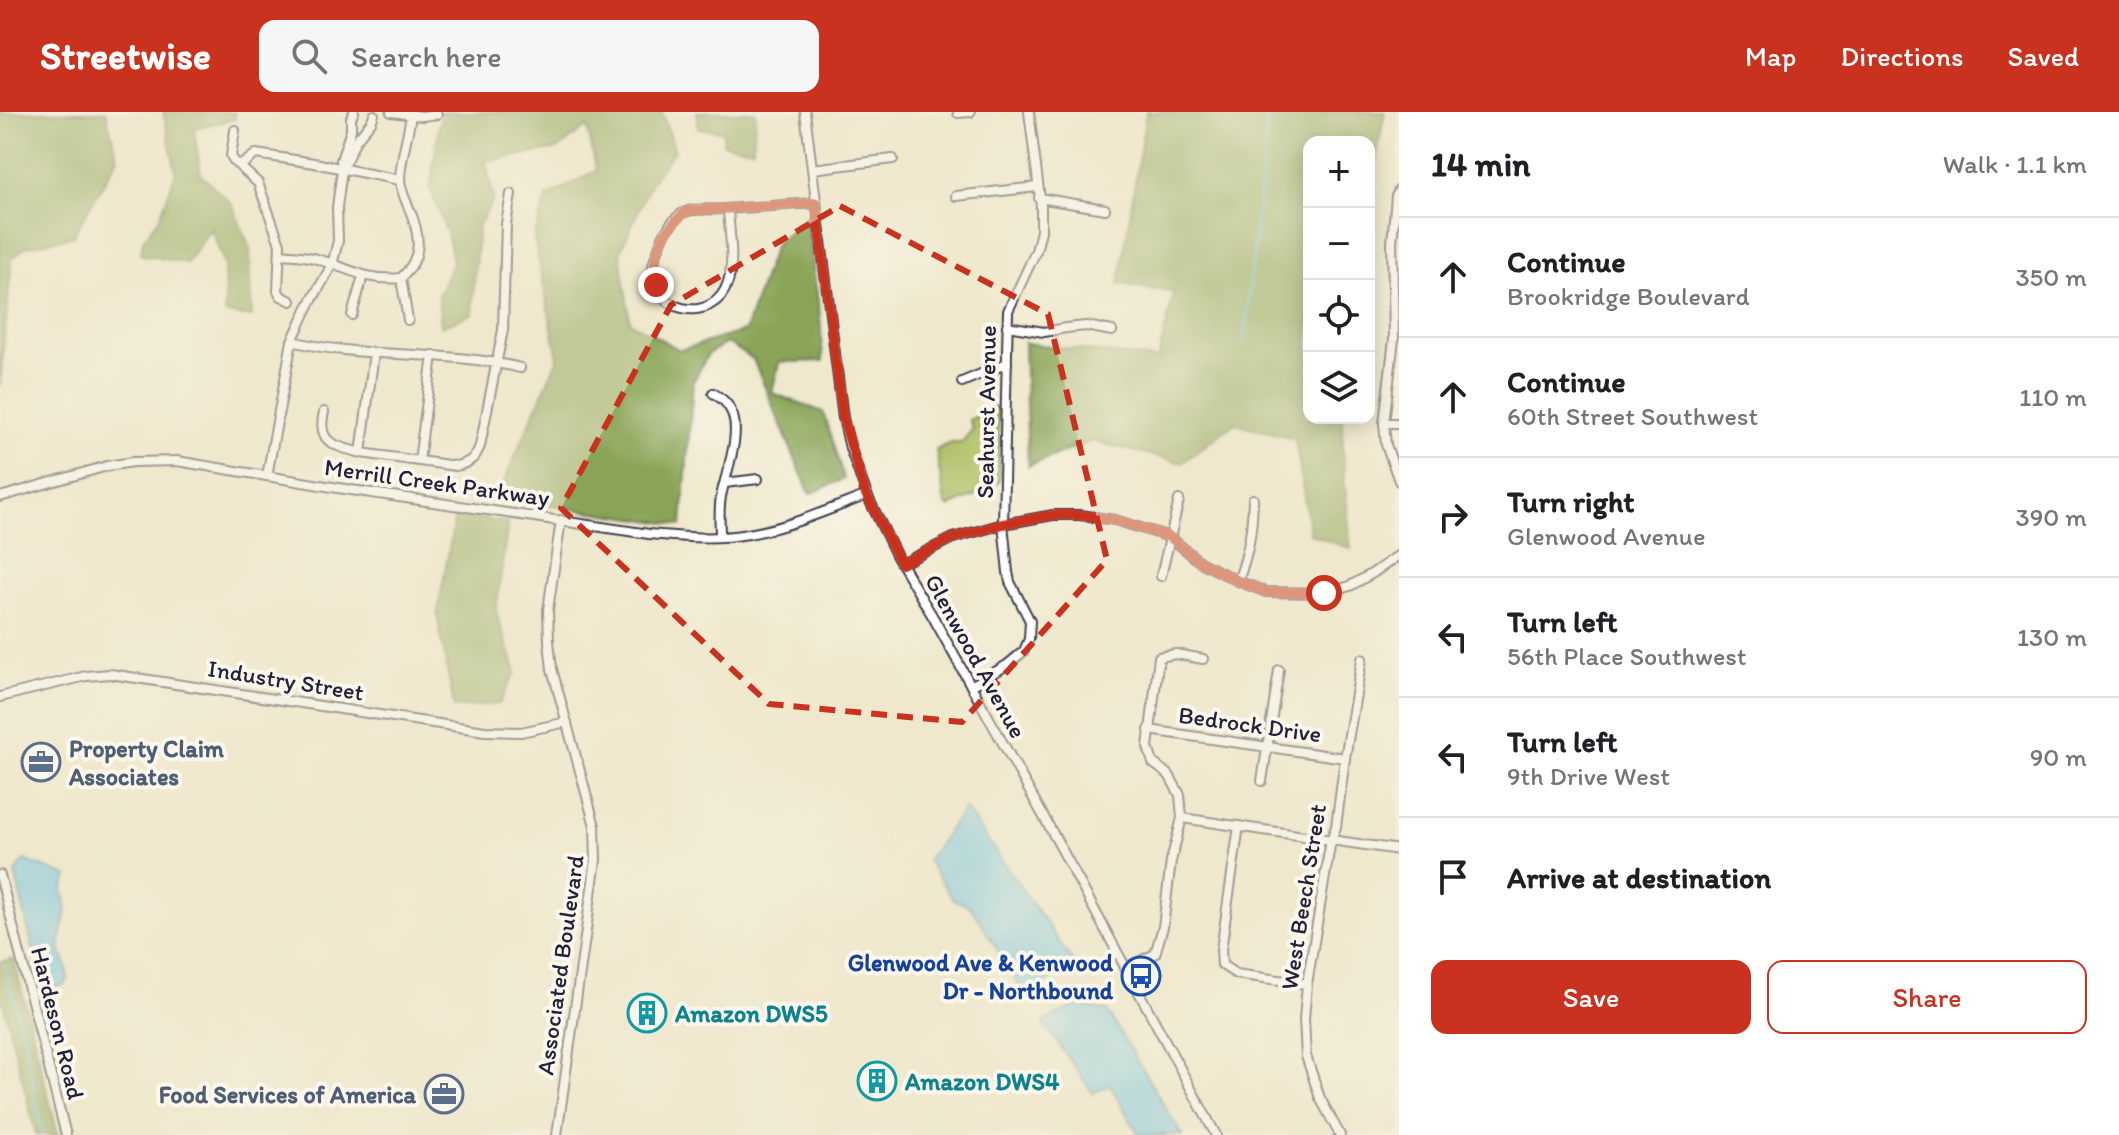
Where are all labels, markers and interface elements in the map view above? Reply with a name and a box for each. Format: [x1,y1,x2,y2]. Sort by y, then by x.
search box [259,20,819,92]
text: Streetwise [40,33,211,79]
icon: search [287,34,331,78]
text: Search here [351,38,501,75]
text: Map [1745,39,1796,73]
text: Directions [1840,39,1964,73]
text: Saved [2008,39,2079,73]
map controls [1303,136,1375,424]
button: + [1303,136,1375,208]
text: 14 min [1431,144,1530,185]
text: Walk · 1.1 km [1943,148,2087,180]
button: − [1303,208,1375,280]
text: Continue [1507,243,1626,280]
icon: ahead [1431,255,1475,299]
text: 350 m [2015,261,2087,293]
route end [638,267,674,303]
button: locate [1303,280,1375,352]
text: Brookridge Boulevard [1507,280,1750,312]
street label: Seahurst Avenue [970,325,1002,499]
button: layers [1303,352,1375,424]
text: Continue [1507,363,1626,400]
icon: ahead [1431,375,1475,419]
text: 110 m [2019,381,2087,413]
text: 60th Street Southwest [1507,400,1758,432]
street label: Merrill Creek Parkway [323,452,551,512]
text: Turn right [1507,483,1635,520]
icon: right [1431,495,1475,539]
text: 390 m [2015,501,2087,533]
text: Glenwood Avenue [1507,520,1705,552]
street label: Glenwood Avenue [919,569,1033,743]
route start [1306,575,1342,611]
text: Turn left [1507,603,1618,640]
icon: left [1431,615,1475,659]
text: 130 m [2017,621,2087,653]
text: 56th Place Southwest [1507,640,1747,672]
street label: Industry Street [206,653,366,707]
street label: Bedrock Drive [1177,700,1323,748]
text: Turn left [1507,723,1618,760]
place label: Property Claim Associates [68,734,225,791]
icon: left [1431,735,1475,779]
office icon: Property Claim Associates [20,741,62,783]
text: 90 m [2030,741,2087,773]
text: 9th Drive West [1507,760,1670,792]
street label: West Beech Street [1274,802,1332,992]
street label: Associated Boulevard [530,853,590,1077]
icon: arrive [1431,855,1475,899]
text: Arrive at destination [1507,859,1771,896]
street label: Hardeson Road [25,944,91,1102]
place label: Glenwood Ave & Kenwood Dr - Northbound [848,948,1114,1005]
bus stop icon: Glenwood Ave & Kenwood Dr - Northbound [1120,955,1162,997]
button: Save [1431,960,1751,1034]
button: Share [1767,960,2087,1034]
building icon: Amazon DWS5 [626,992,668,1034]
place label: Amazon DWS5 [674,999,828,1028]
building icon: Amazon DWS4 [856,1060,898,1102]
place label: Amazon DWS4 [904,1067,1060,1096]
office icon: Food Services of America [423,1073,465,1115]
place label: Food Services of America [159,1080,417,1109]

